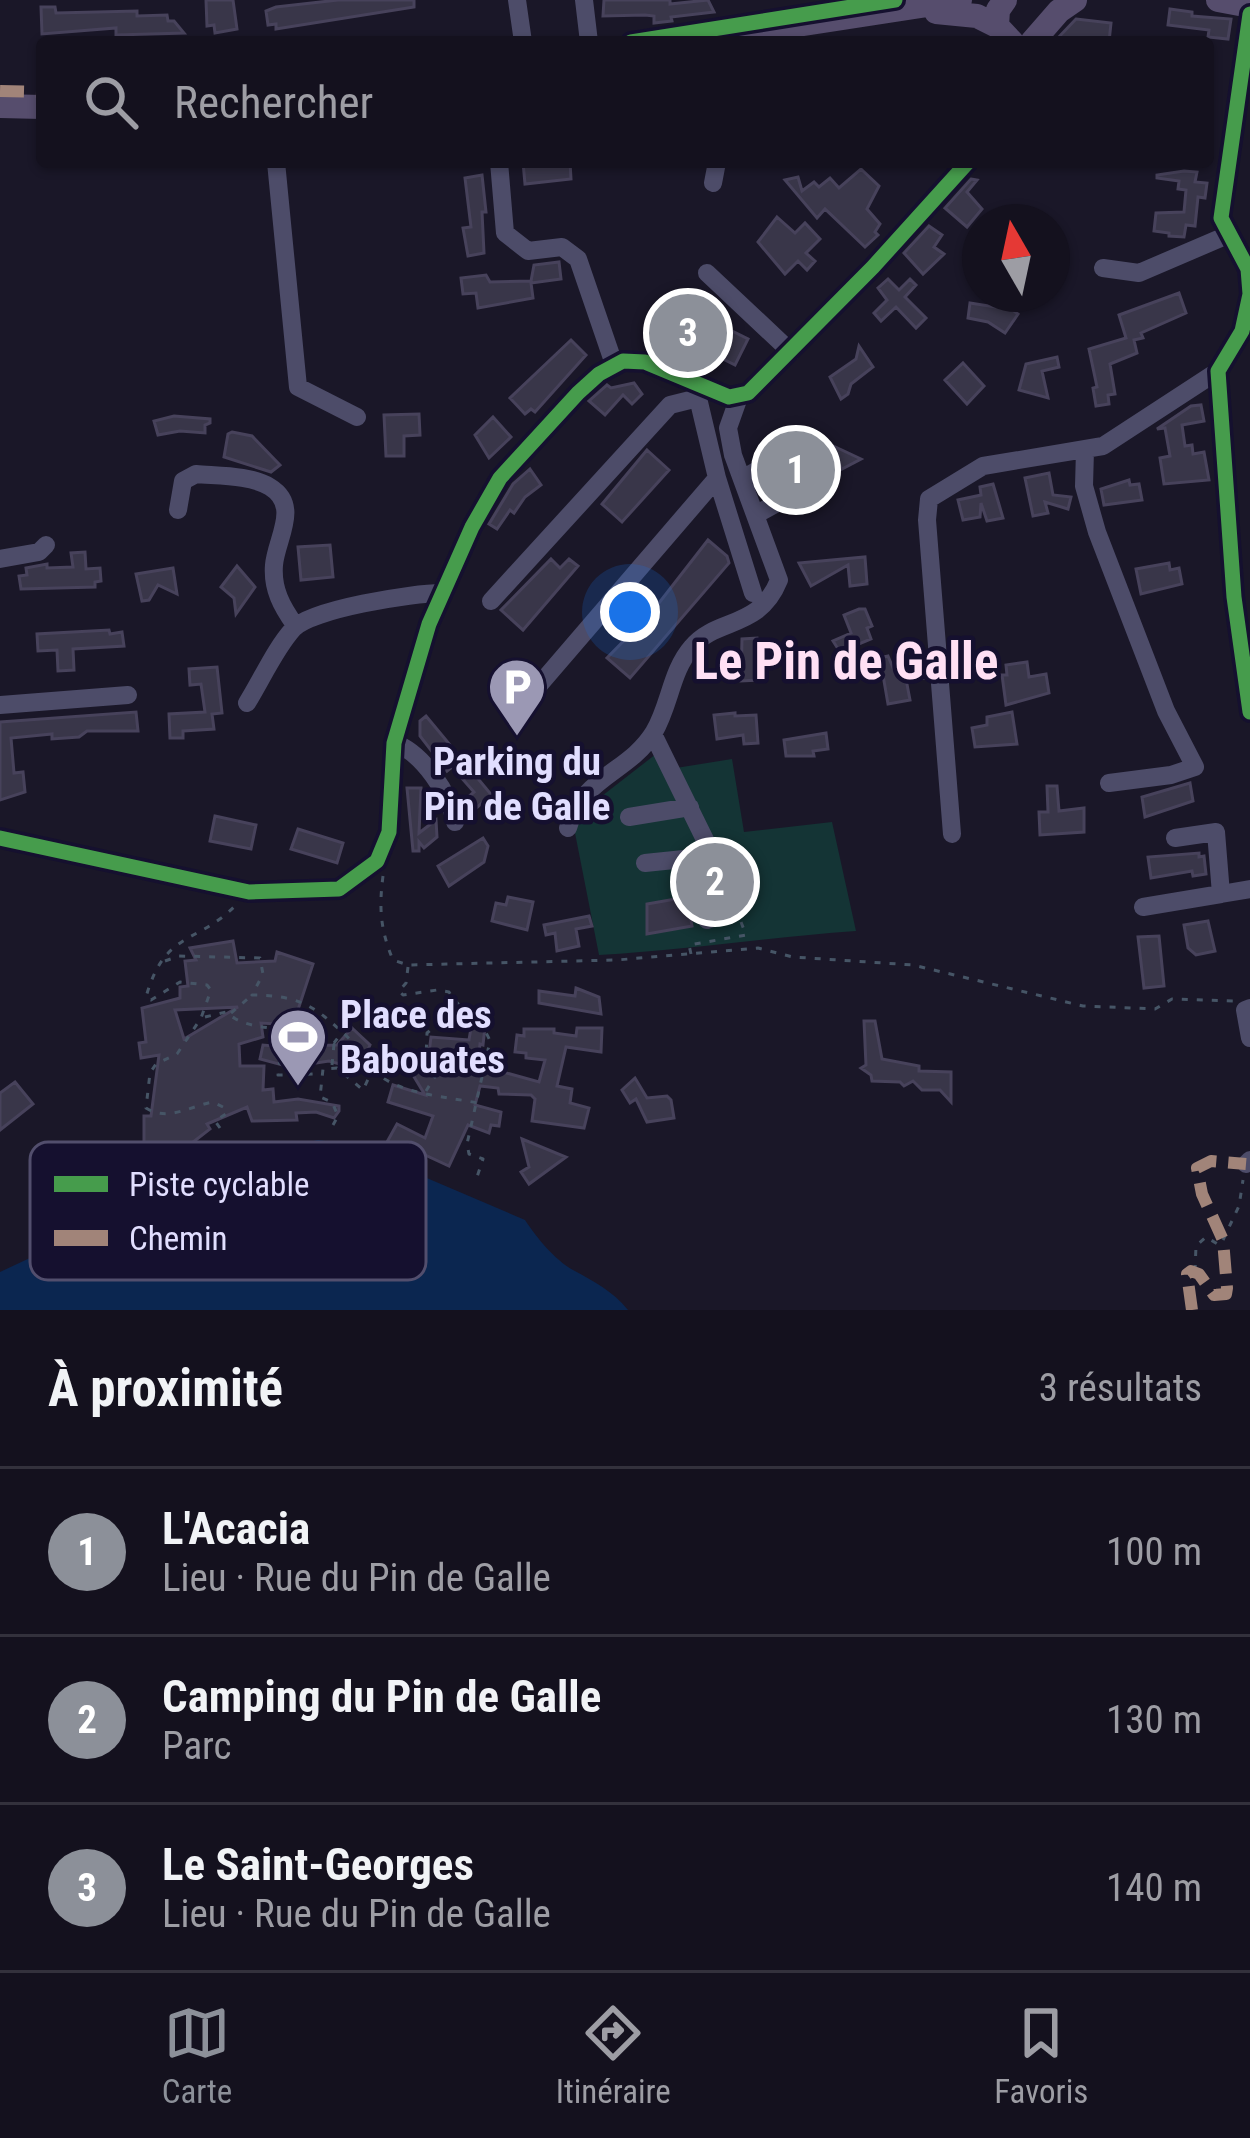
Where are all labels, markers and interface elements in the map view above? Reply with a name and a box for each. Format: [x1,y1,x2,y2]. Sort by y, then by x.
search box [36,36,1214,168]
icon: search [78,69,144,135]
text: Rechercher [174,76,373,129]
north arrow [962,204,1070,312]
pin: 3 [649,288,727,378]
pin: 1 [757,425,835,515]
your location [600,582,660,642]
district label: Le Pin de Galle [694,632,998,691]
parking icon: Parking du Pin de Galle [486,656,548,738]
place label: Parking du Pin de Galle [424,739,610,830]
pin: 2 [676,837,754,927]
place label: Place des Babouates [340,992,505,1083]
sports icon: Place des Babouates [267,1006,329,1088]
legend [30,1142,426,1280]
text: Piste cyclable [129,1165,309,1204]
text: Chemin [129,1219,228,1258]
text: À proximité [48,1359,283,1418]
text: 3 résultats [1039,1365,1202,1411]
text: L'Acacia [162,1502,310,1555]
text: 1 [77,1529,97,1575]
text: 100 m [1106,1529,1202,1575]
text: Lieu · Rue du Pin de Galle [162,1555,551,1601]
text: Camping du Pin de Galle [162,1670,601,1723]
text: 2 [77,1697,97,1743]
text: 130 m [1106,1697,1202,1743]
text: Parc [162,1723,232,1769]
text: Le Saint-Georges [162,1838,474,1891]
text: 3 [77,1865,97,1911]
text: 140 m [1106,1865,1202,1911]
text: Lieu · Rue du Pin de Galle [162,1891,551,1937]
tab: Carte [162,2000,232,2111]
tab: Itinéraire [556,2000,671,2111]
tab: Favoris [994,2000,1088,2111]

